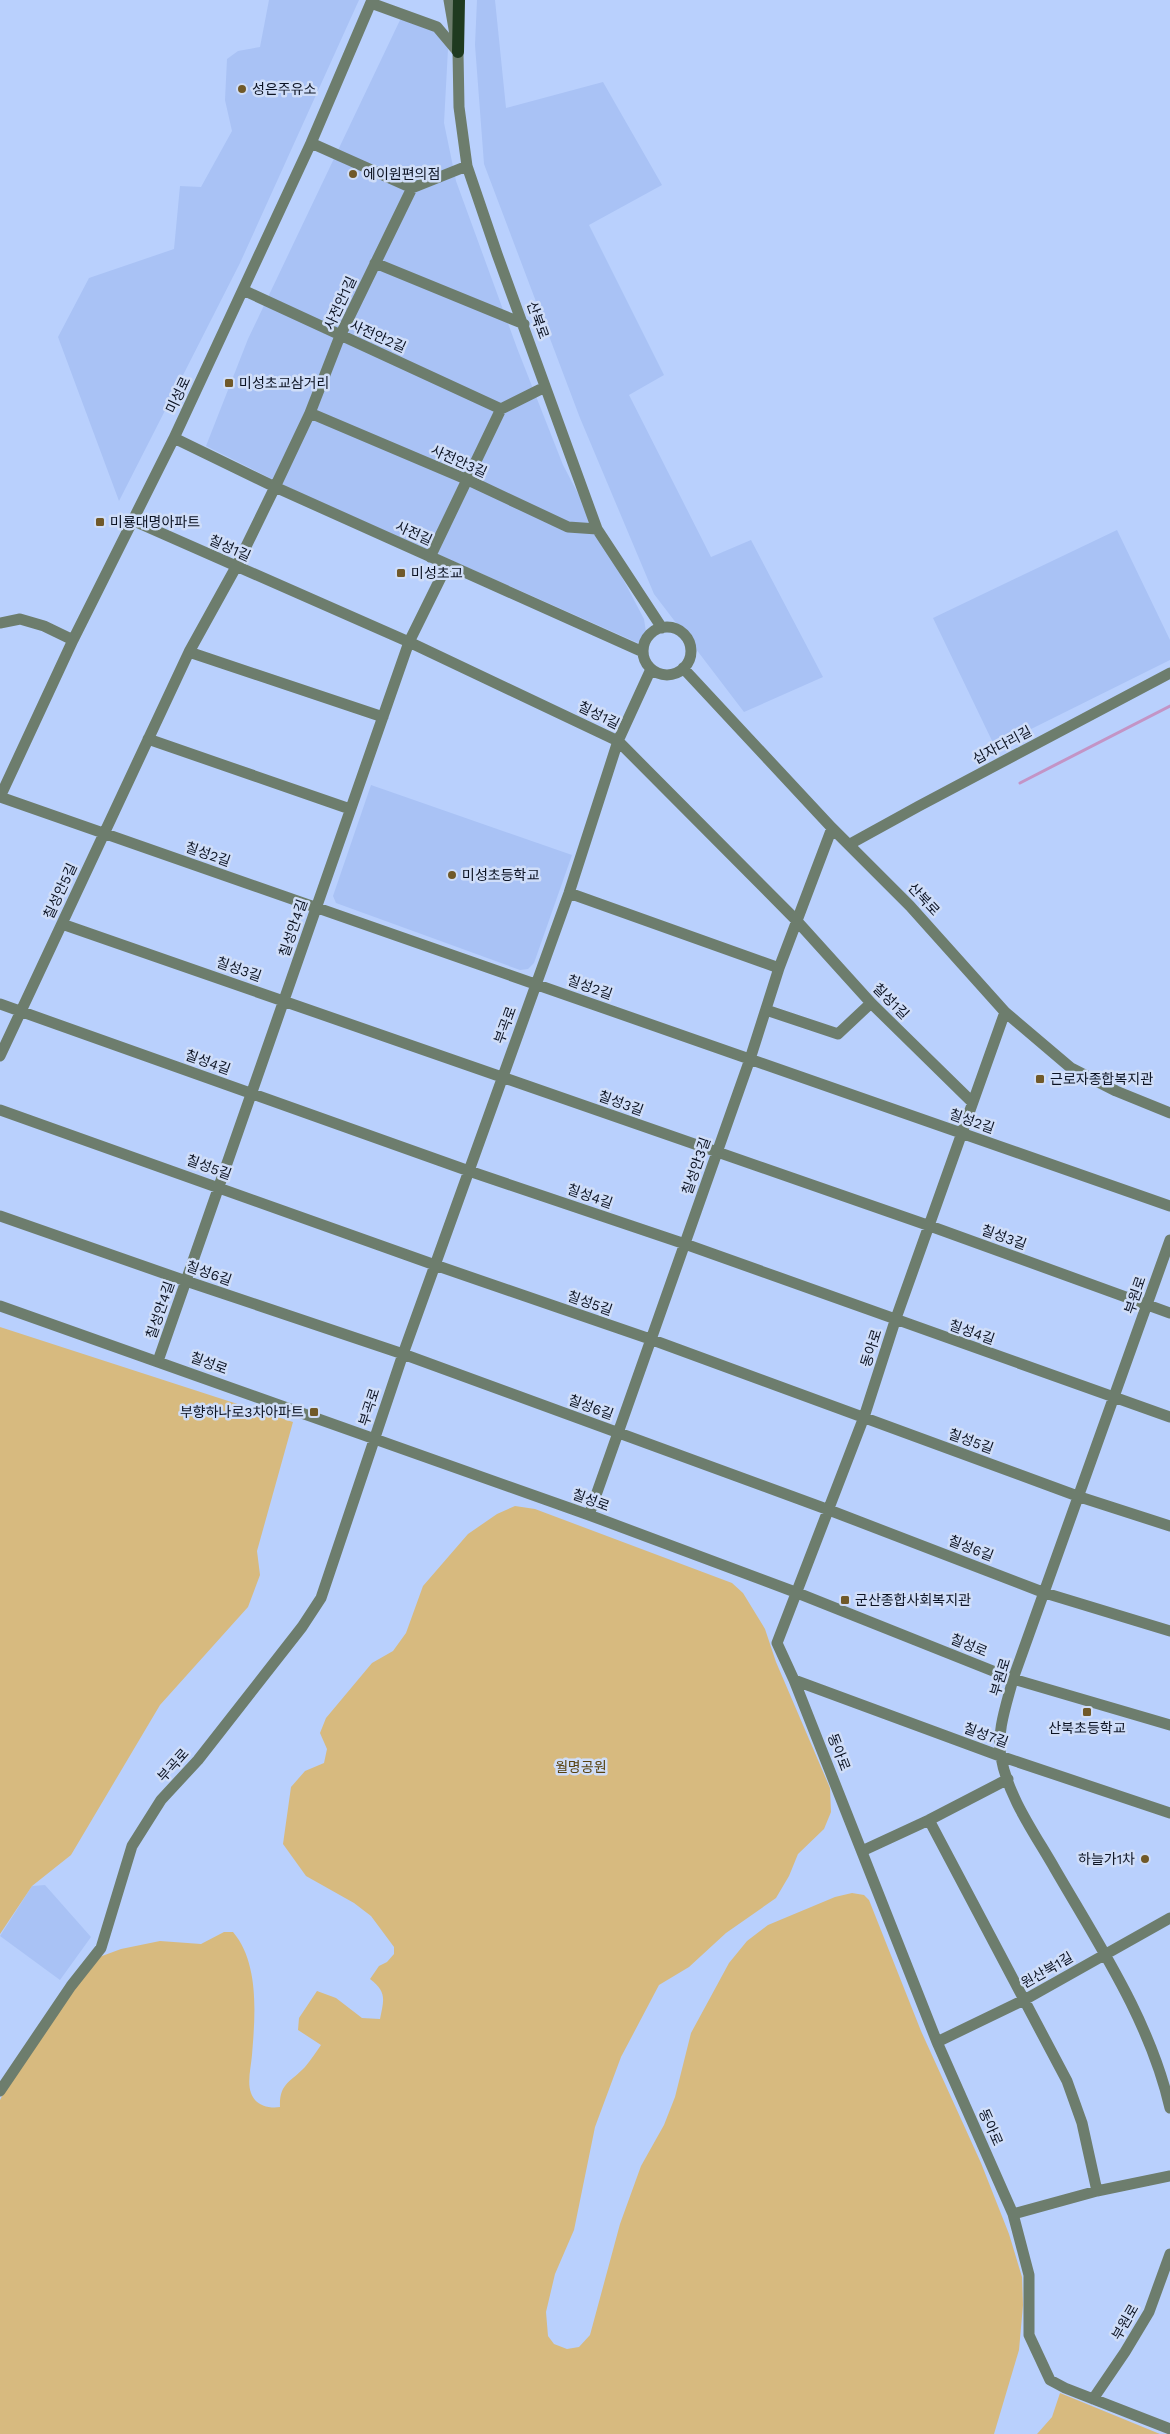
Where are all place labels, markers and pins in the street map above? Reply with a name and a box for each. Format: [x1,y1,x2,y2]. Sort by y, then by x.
place label: 성은주유소 [252,81,317,97]
marker: 성은주유소 [236,83,248,95]
place label: 에이원편의점 [363,166,440,182]
marker: 에이원편의점 [347,168,359,180]
place label: 미성초교삼거리 [239,375,329,391]
marker: 미성초교삼거리 [223,377,235,389]
place label: 미룡대명아파트 [110,514,200,530]
marker: 미룡대명아파트 [94,516,106,528]
place label: 미성초교 [411,565,463,581]
marker: 미성초교 [395,567,407,579]
place label: 미성초등학교 [462,867,539,883]
marker: 미성초등학교 [446,869,458,881]
place label: 근로자종합복지관 [1050,1071,1153,1087]
marker: 근로자종합복지관 [1034,1073,1046,1085]
place label: 부향하나로3차아파트 [180,1404,304,1420]
marker: 부향하나로3차아파트 [308,1406,320,1418]
place label: 군산종합사회복지관 [855,1592,971,1608]
marker: 군산종합사회복지관 [839,1594,851,1606]
marker: 산북초등학교 [1081,1706,1093,1718]
place label: 산북초등학교 [1048,1720,1126,1736]
place label: 하늘가1차 [1078,1851,1135,1867]
marker: 하늘가1차 [1139,1853,1151,1865]

